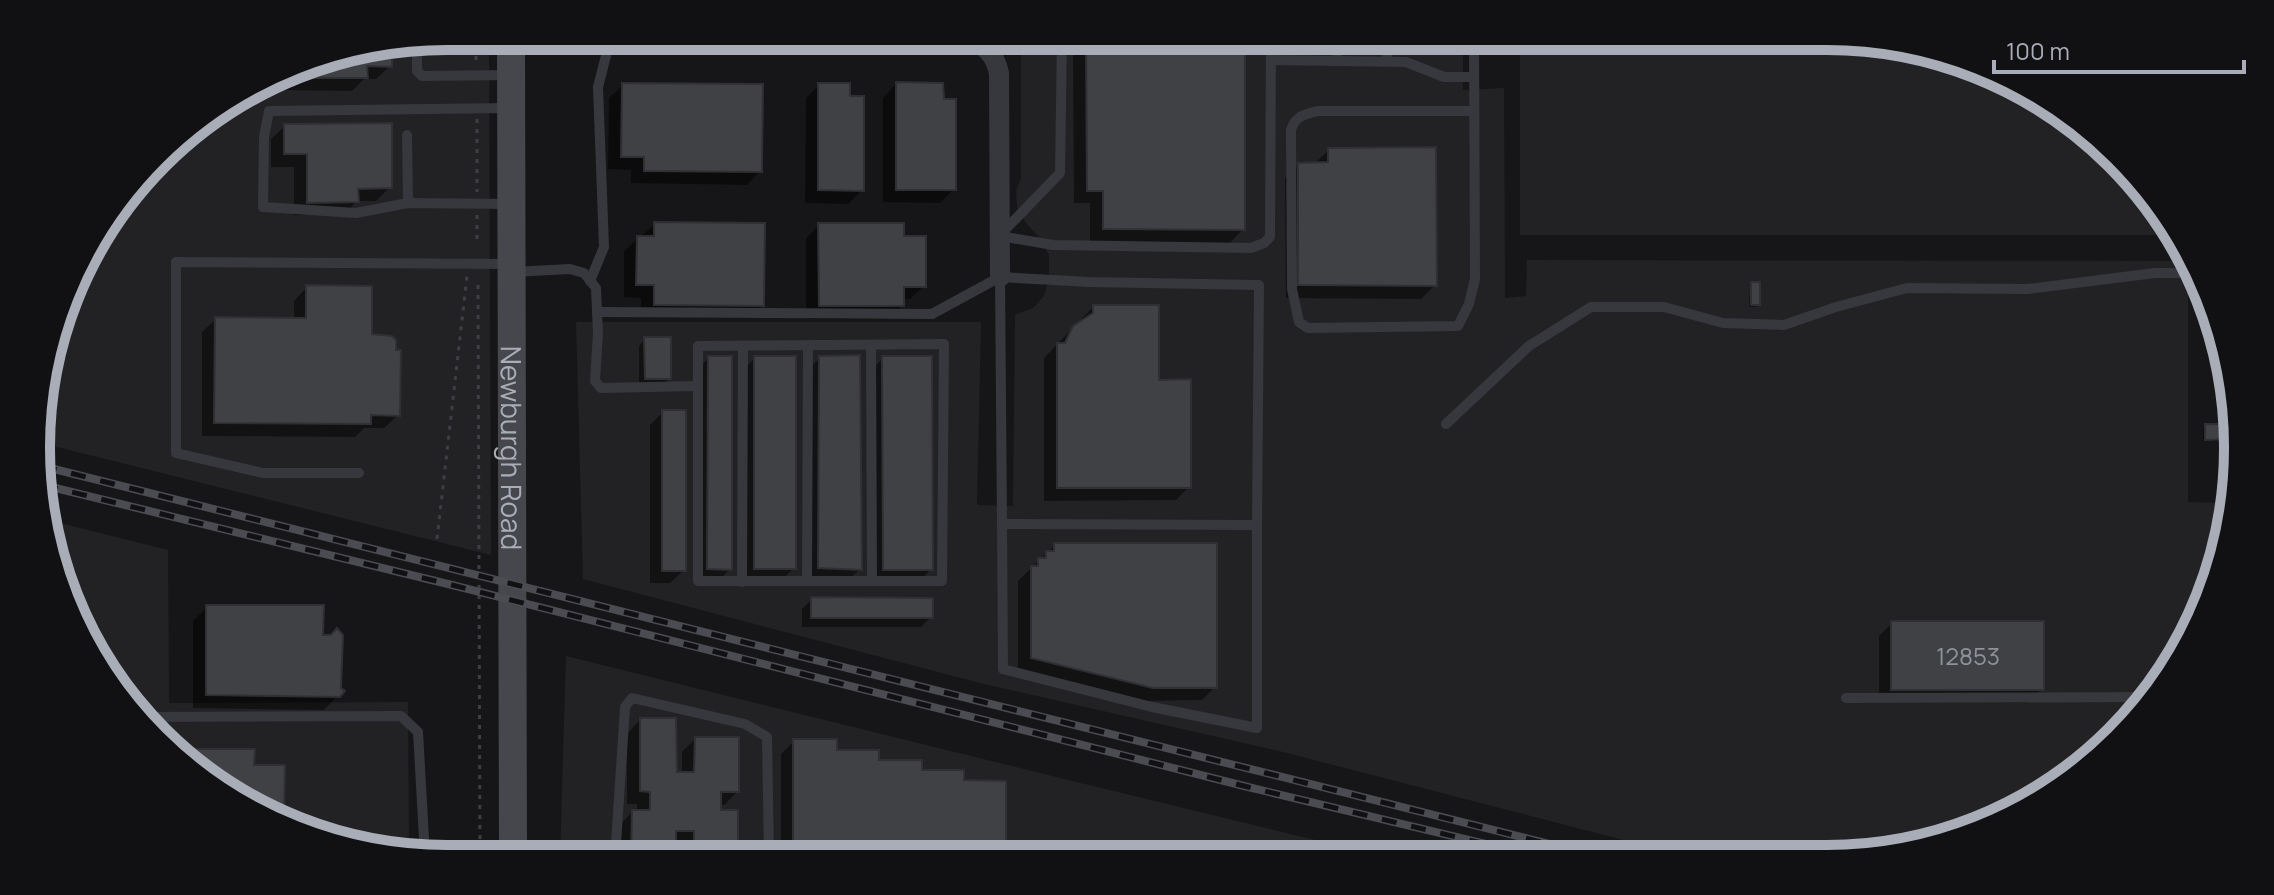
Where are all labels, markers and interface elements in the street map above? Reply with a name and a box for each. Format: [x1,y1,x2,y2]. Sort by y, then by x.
scale bar [1994,24,2244,74]
text: 100 m [2006,34,2070,67]
street label: Newburgh Road [493,346,531,550]
house number: 12853 [1936,639,2000,672]

